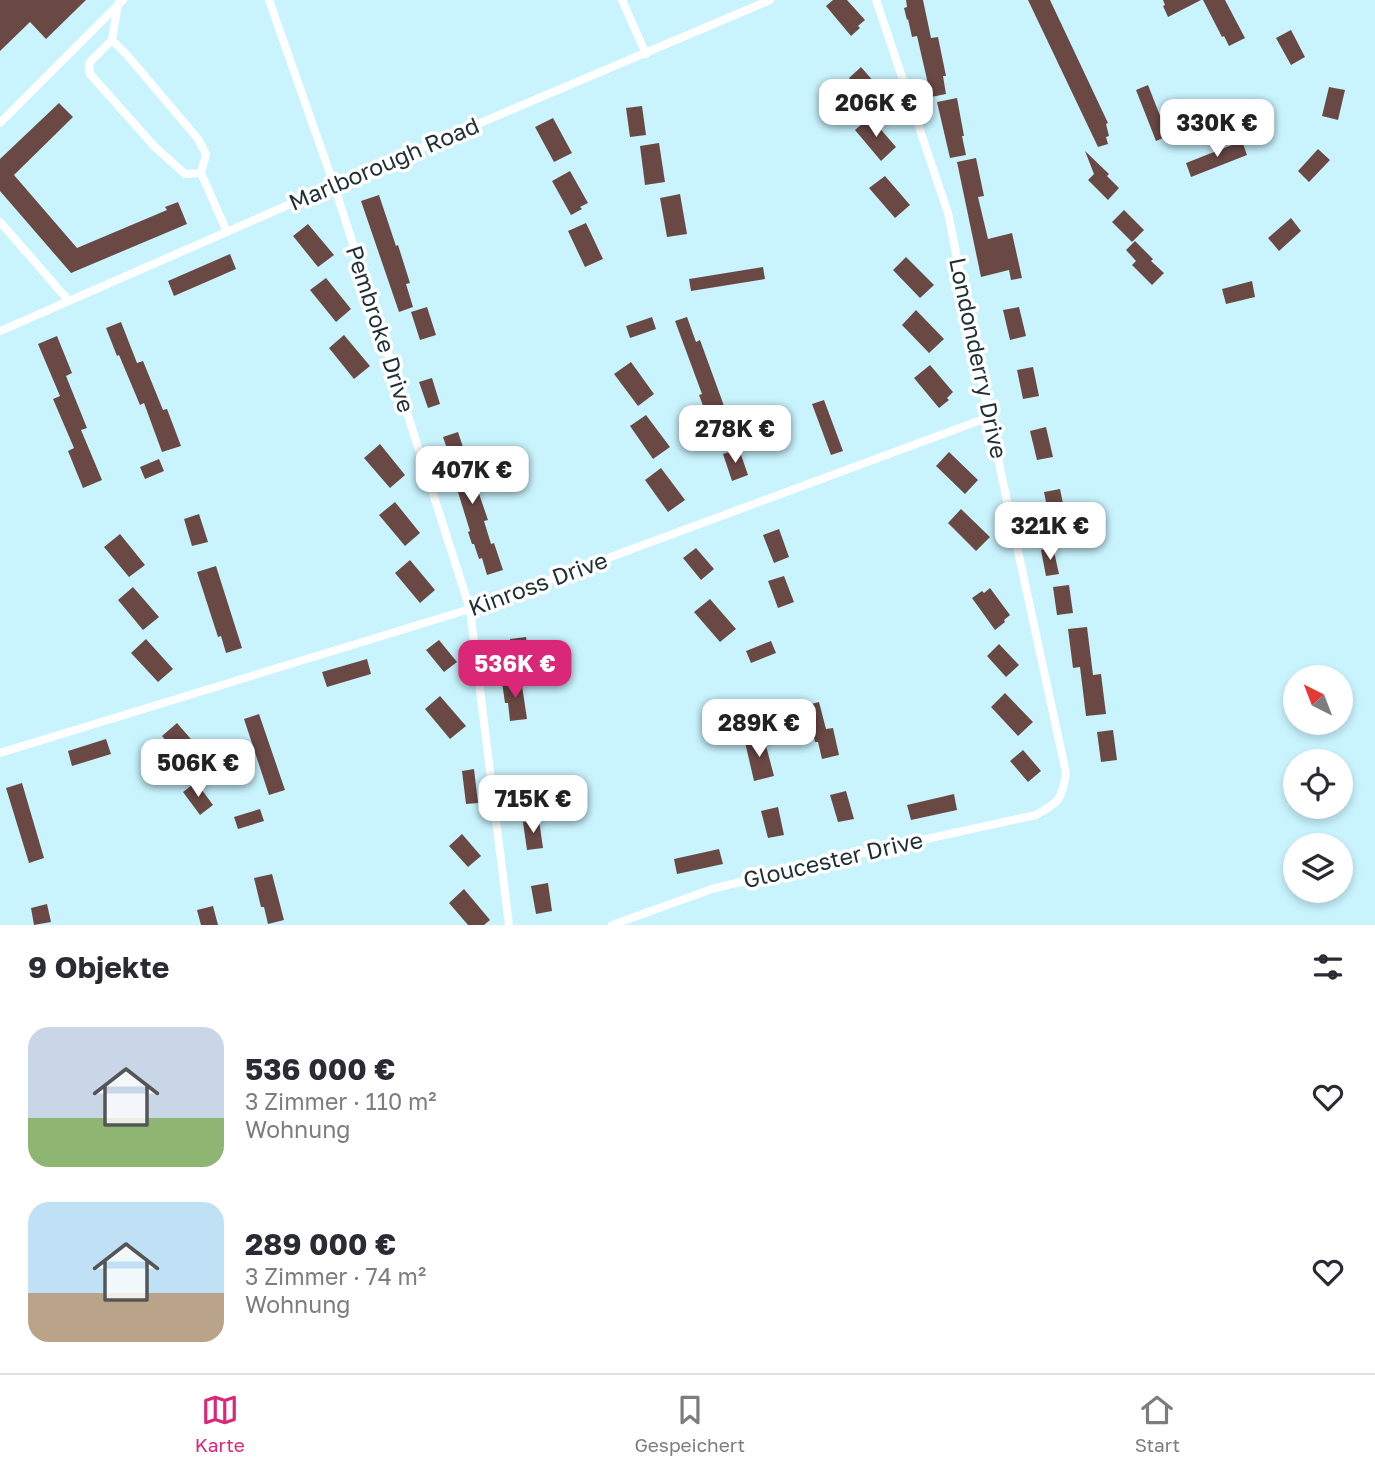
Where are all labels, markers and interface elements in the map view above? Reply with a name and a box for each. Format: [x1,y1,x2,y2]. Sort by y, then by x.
pin: 206K € [819,80,933,139]
text: 206K € [835,88,917,116]
pin: 330K € [1160,100,1274,159]
text: 330K € [1176,108,1258,136]
street label: Marlborough Road [284,110,483,216]
street label: Pembroke Drive [341,242,421,416]
street label: Londonderry Drive [944,255,1014,461]
pin: 278K € [678,406,792,465]
text: 278K € [695,414,775,442]
pin: 407K € [415,447,529,506]
text: 407K € [432,455,512,483]
pin: 321K € [993,503,1107,562]
text: 321K € [1011,511,1089,539]
street label: Kinross Drive [464,545,611,621]
pin: 536K € [458,640,572,700]
text: 536K € [474,649,556,677]
north arrow [1283,665,1353,735]
map controls [1283,665,1353,903]
pin: 289K € [702,700,816,759]
text: 289K € [718,708,800,736]
pin: 506K € [141,740,255,799]
text: 506K € [157,748,239,776]
button: locate [1283,749,1353,819]
pin: 715K € [476,776,590,835]
text: 715K € [494,784,572,812]
street label: Gloucester Drive [740,825,925,893]
button: layers [1283,833,1353,903]
icon: filters [1309,948,1347,986]
text: 9 Objekte [28,949,170,985]
text: 536 000 € [245,1051,395,1087]
icon: home [84,1055,168,1139]
icon: heart [1309,1078,1347,1116]
text: 3 Zimmer · 110 m² [245,1087,437,1115]
text: Wohnung [245,1115,350,1143]
text: 289 000 € [245,1226,396,1262]
icon: home [84,1230,168,1314]
icon: heart [1309,1253,1347,1291]
text: 3 Zimmer · 74 m² [245,1262,426,1290]
text: Wohnung [245,1290,350,1318]
tab: Karte [195,1391,245,1456]
tab: Gespeichert [634,1391,745,1456]
tab: Start [1135,1391,1180,1456]

